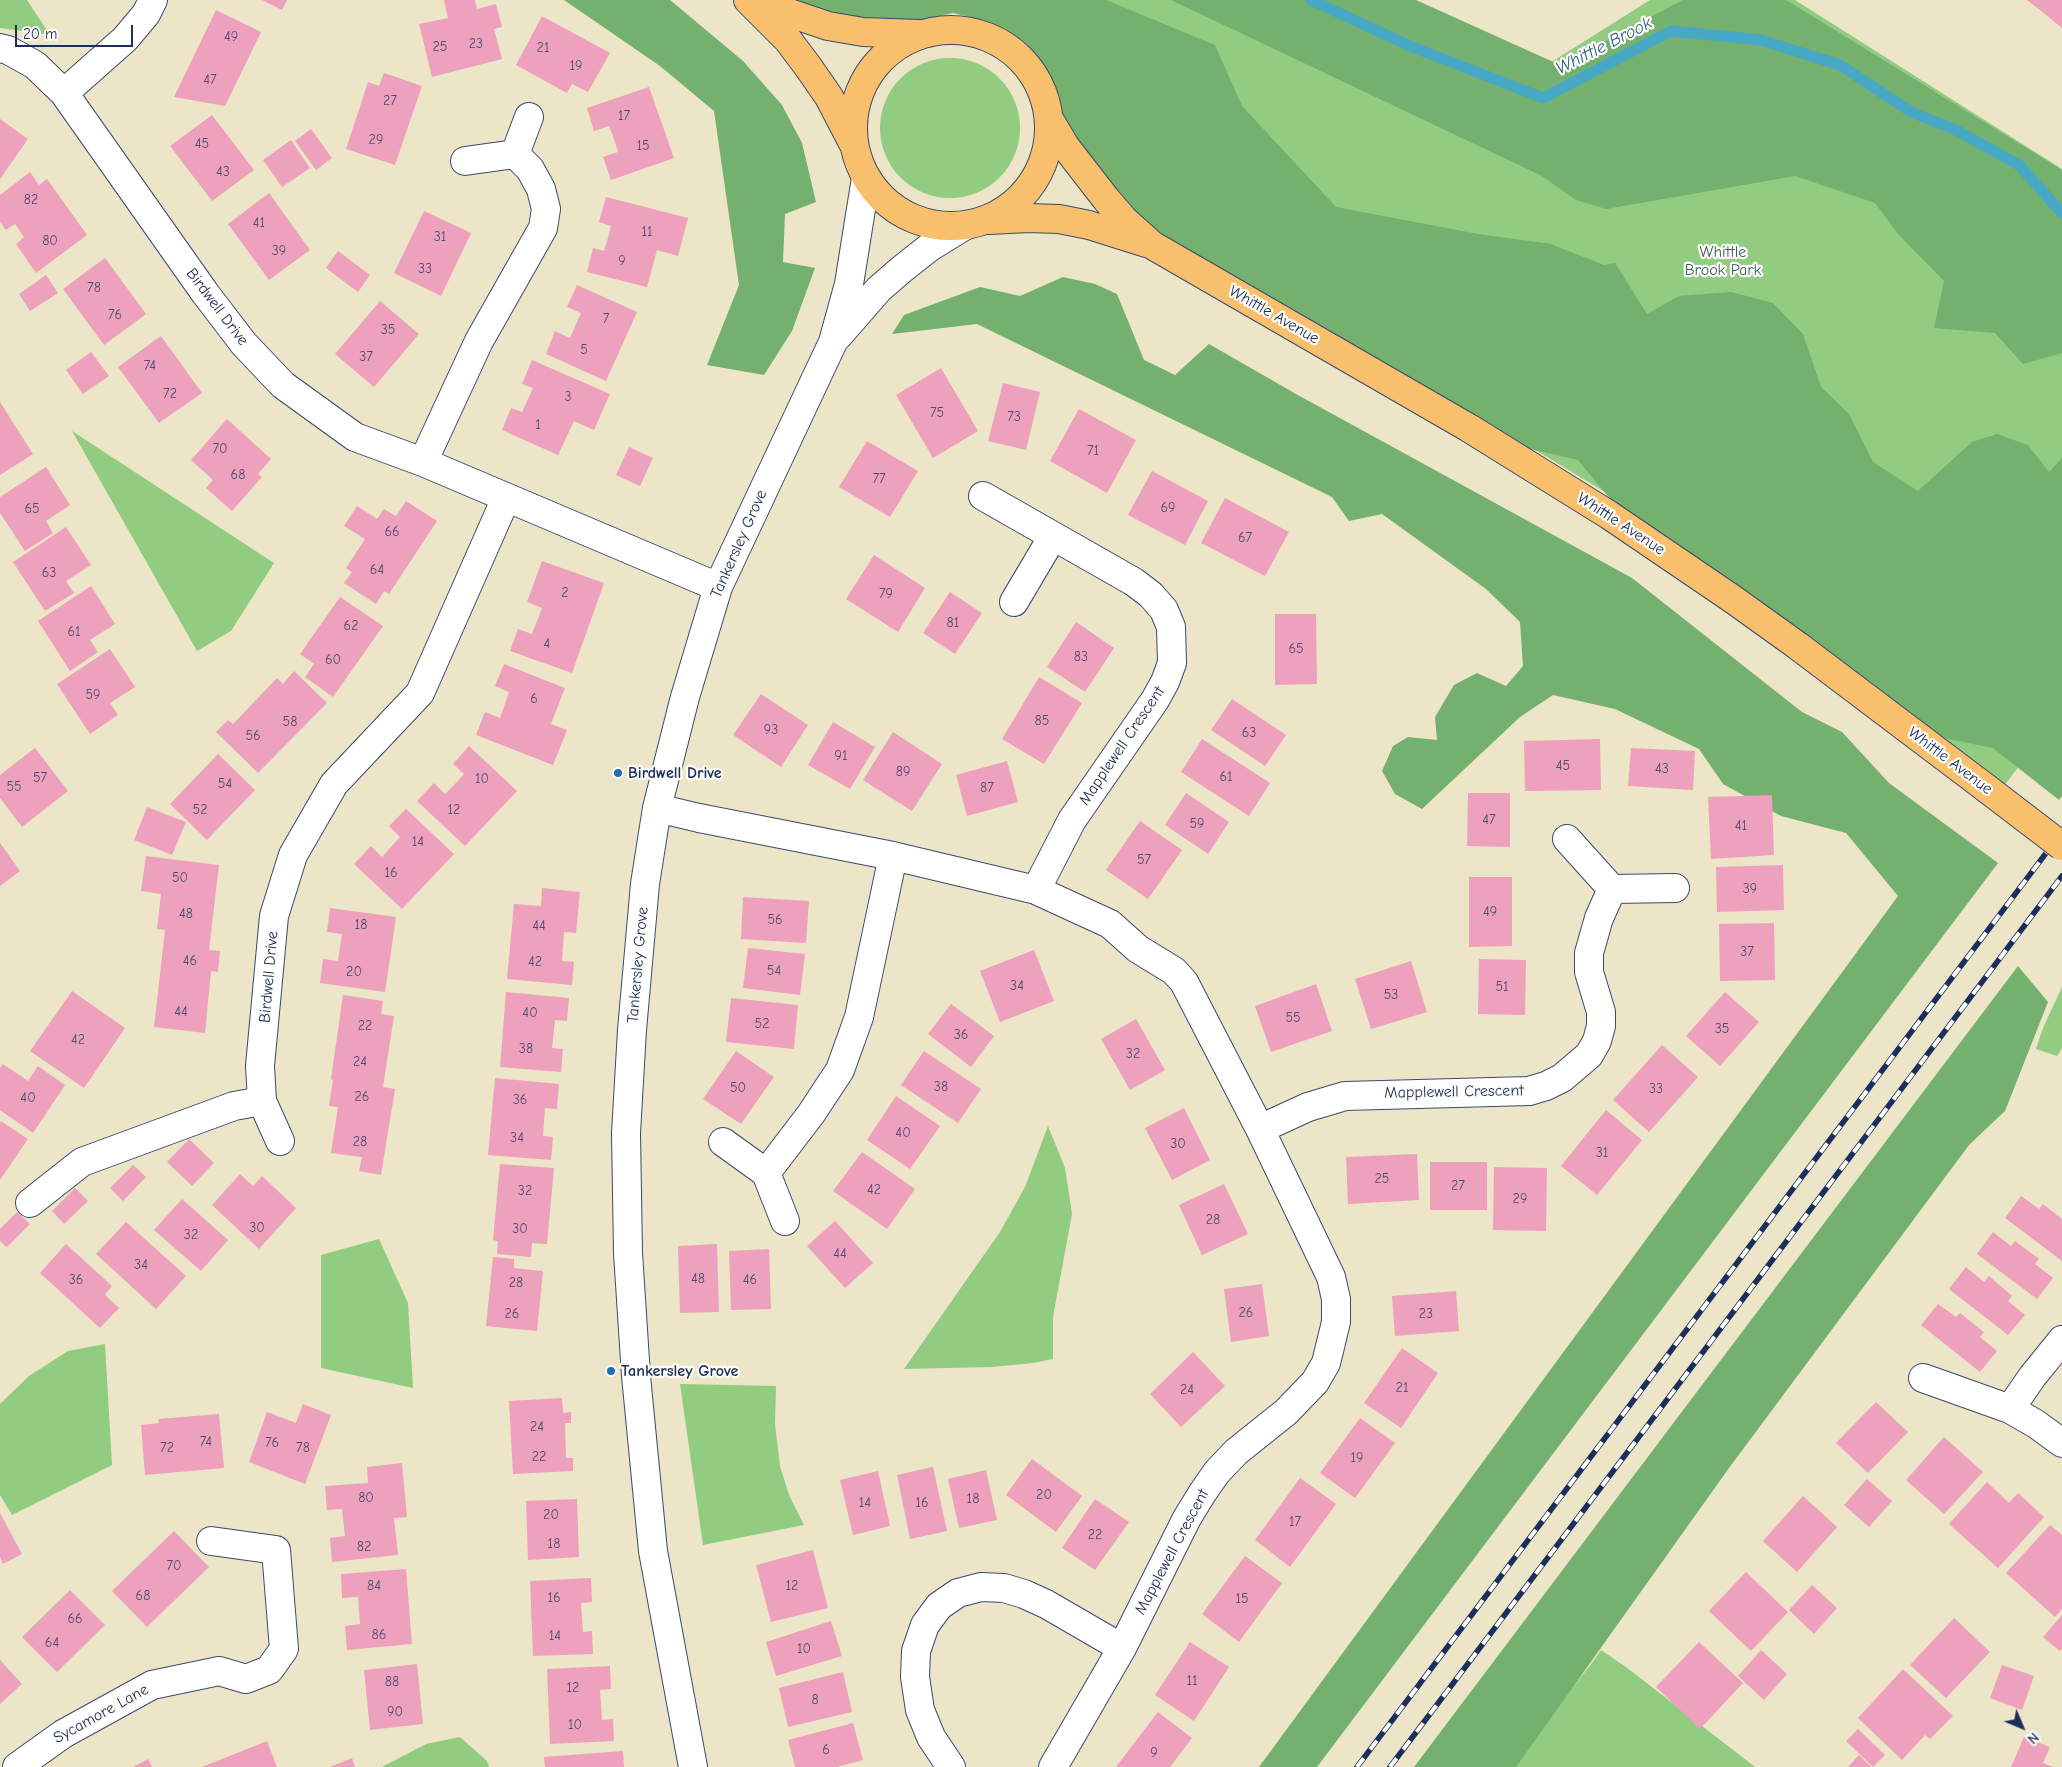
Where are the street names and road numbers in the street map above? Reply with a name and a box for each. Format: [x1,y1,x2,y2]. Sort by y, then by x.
street label: Birdwell Drive [182,264,252,350]
street label: Whittle Avenue [1226,281,1322,349]
street label: Tankersley Grove [707,487,771,601]
street label: Whittle Avenue [1573,488,1669,560]
street label: Mapplewell Crescent [1075,683,1169,809]
street label: Whittle Avenue [1904,723,1996,799]
street label: Tankersley Grove [623,906,653,1024]
street label: Birdwell Drive [255,930,283,1024]
street label: Mapplewell Crescent [1384,1081,1524,1103]
street label: Mapplewell Crescent [1131,1486,1213,1618]
street label: Sycamore Lane [50,1680,152,1748]

